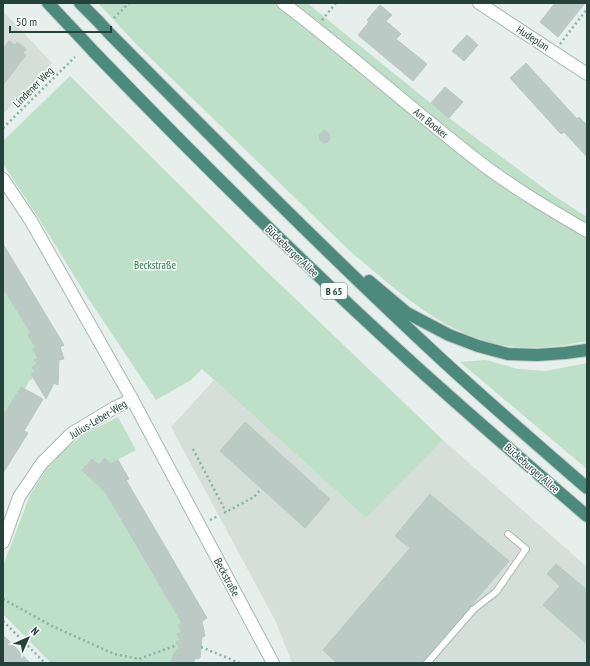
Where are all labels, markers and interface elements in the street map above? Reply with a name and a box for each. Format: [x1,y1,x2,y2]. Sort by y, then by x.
scale bar [10,8,111,34]
text: 50 m [16,14,37,29]
street label: Hudeplan [514,22,552,54]
street label: Lindener Weg [10,64,56,110]
street label: Am Booker [411,105,451,141]
street label: Bückeburger Allee [262,222,322,280]
park label: Beckstraße [134,258,176,272]
road number: B 65 [321,283,347,299]
street label: Julius-Leber-Weg [66,396,129,442]
street label: Bückeburger Allee [501,440,563,496]
street label: Beckstraße [211,555,243,599]
north arrow [8,618,48,658]
text: N [28,624,42,638]

